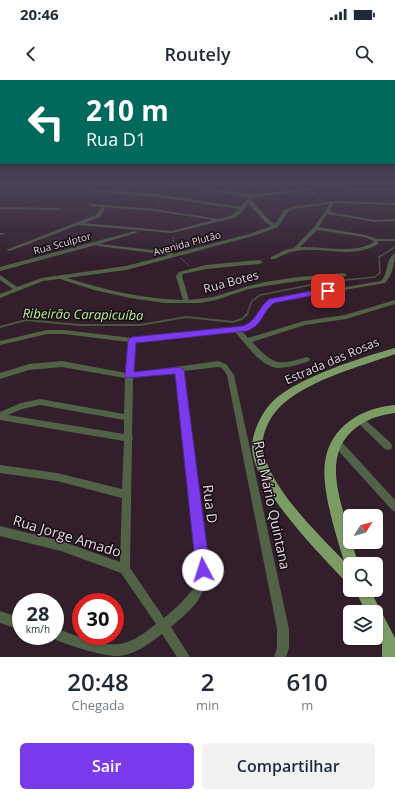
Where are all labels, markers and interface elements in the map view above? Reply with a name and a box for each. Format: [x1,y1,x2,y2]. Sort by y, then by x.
text: 20:46 [20,4,59,24]
text: Routely [164,42,231,66]
icon: back [20,43,42,65]
icon: search [353,43,375,65]
text: 210 m [86,91,169,129]
icon: left [20,96,72,148]
text: Rua D1 [86,127,146,151]
street label: Avenida Plutão [152,227,222,259]
street label: Rua Sculptor [32,229,92,257]
street label: Rua Botes [201,266,261,297]
pin [311,274,345,308]
icon: arrive [317,280,339,302]
water label: Ribeirão Carapicuíba [22,304,144,324]
street label: Estrada das Rosas [282,333,382,388]
street label: Rua Mário Quintana [250,439,295,571]
street label: Rua D [199,484,222,524]
north arrow [343,509,383,549]
map controls [343,509,383,645]
street label: Rua Jorge Amado [11,510,124,561]
position arrow [182,549,224,591]
button: search [343,557,383,597]
speed limit sign: 30 [72,593,124,645]
text: 28 [27,600,49,627]
button: layers [343,605,383,645]
text: km/h [26,622,50,636]
text: 20:48 [67,665,129,698]
text: 2 [201,665,215,698]
text: 610 [287,665,328,698]
text: Chegada [72,696,124,714]
text: min [196,696,219,714]
text: m [301,696,313,714]
button: Sair [20,743,194,789]
button: Compartilhar [202,743,375,789]

